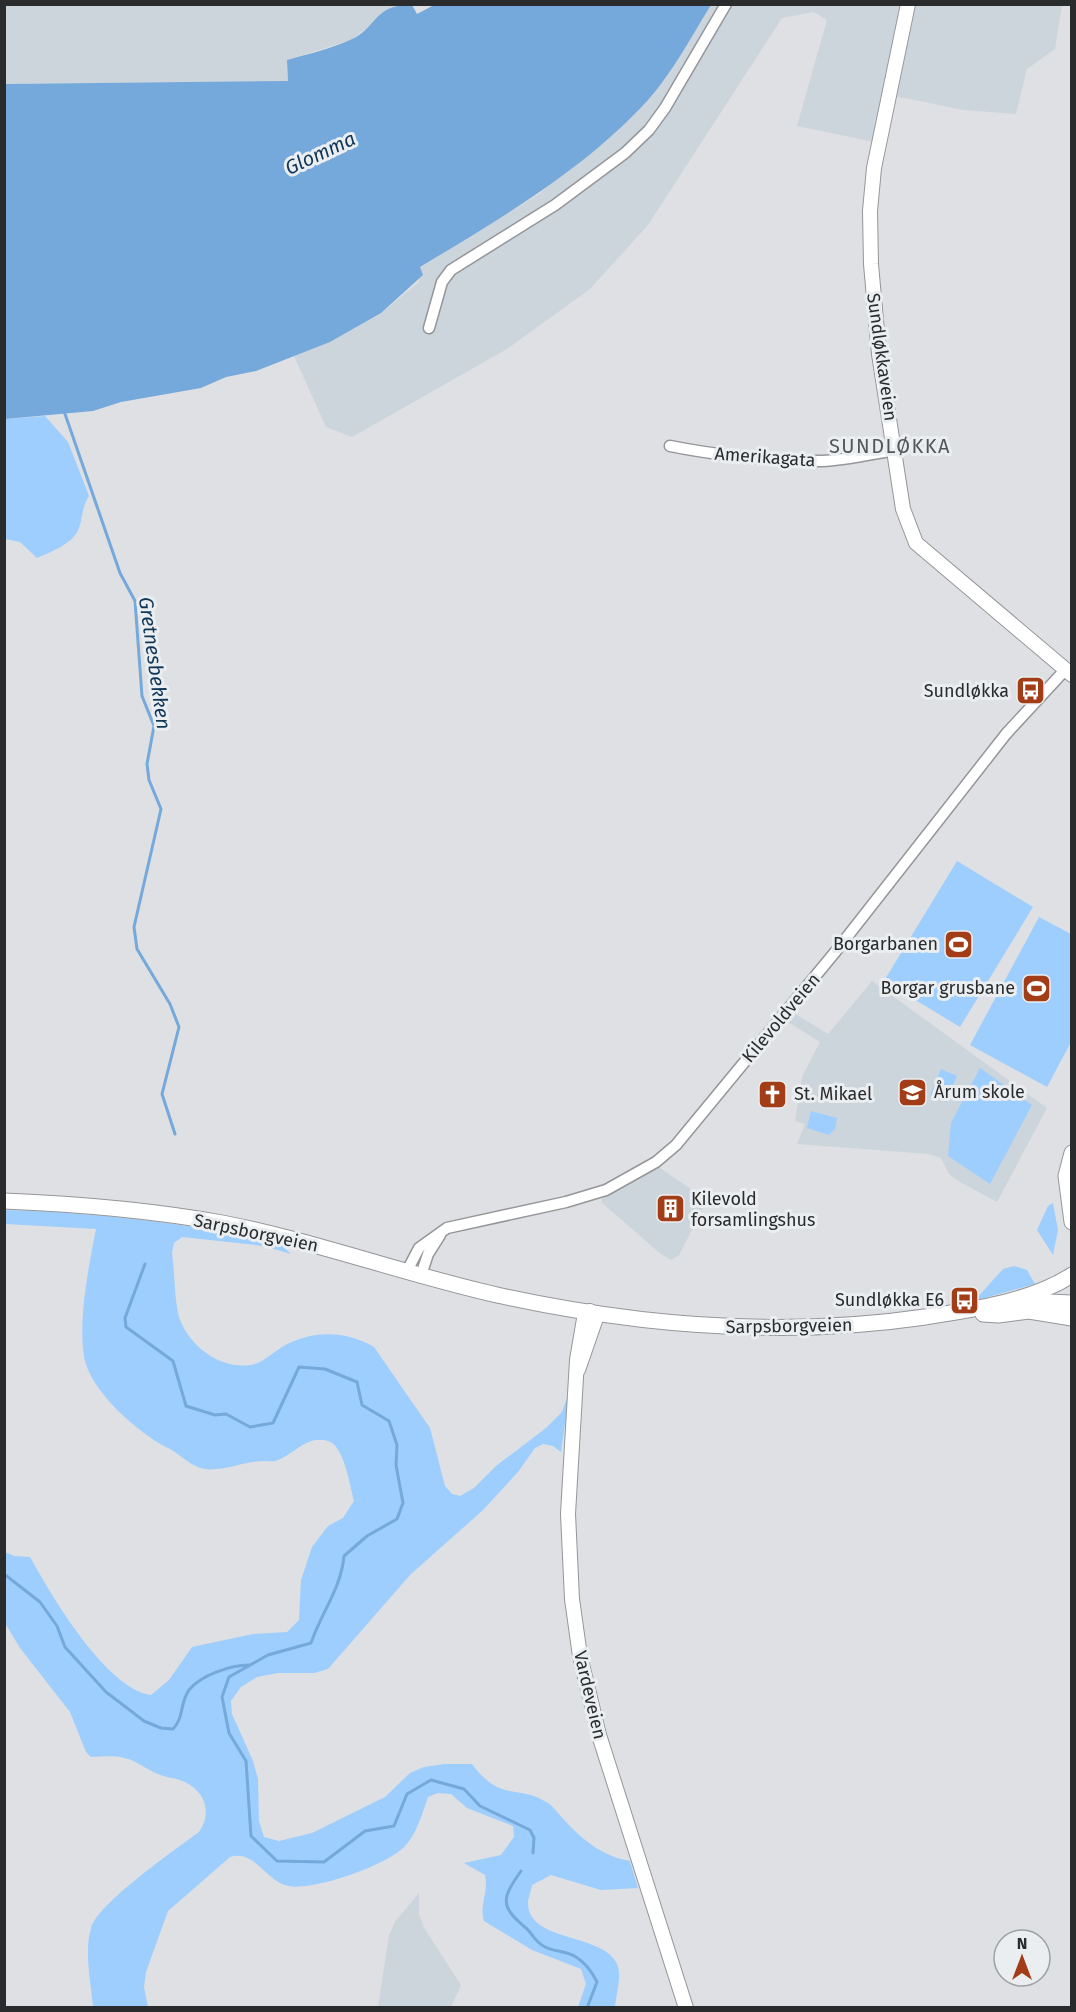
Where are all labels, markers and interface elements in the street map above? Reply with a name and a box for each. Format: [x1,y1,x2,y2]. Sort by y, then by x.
water label: Glomma [281,126,359,180]
street label: Sundløkkaveien [862,292,902,422]
district label: SUNDLØKKA [829,434,951,458]
street label: Amerikagata [714,443,816,471]
water label: Gretnesbekken [134,595,176,731]
bus stop icon: Sundløkka [1014,675,1046,707]
place label: Sundløkka [924,680,1009,702]
sports icon: Borgarbanen [943,928,975,960]
place label: Borgarbanen [833,933,938,955]
street label: Kilevoldveien [737,969,825,1067]
sports icon: Borgar grusbane [1020,972,1052,1004]
place label: Borgar grusbane [880,977,1015,999]
school or university icon: Årum skole [897,1076,929,1108]
church icon: St. Mikael [757,1078,789,1110]
place label: Årum skole [934,1080,1025,1103]
place label: St. Mikael [794,1083,872,1105]
place label: Kilevold forsamlingshus [691,1188,815,1231]
building icon: Kilevold forsamlingshus [654,1193,686,1225]
street label: Sarpsborgveien [192,1209,320,1257]
bus stop icon: Sundløkka E6 [949,1284,981,1316]
place label: Sundløkka E6 [835,1289,944,1311]
street label: Sarpsborgveien [725,1314,853,1338]
street label: Vardeveien [569,1649,611,1741]
north arrow [992,1928,1052,1988]
text: N [1017,1934,1027,1953]

